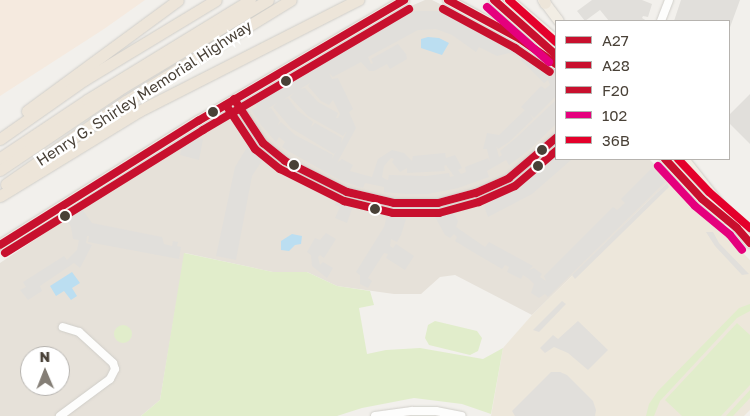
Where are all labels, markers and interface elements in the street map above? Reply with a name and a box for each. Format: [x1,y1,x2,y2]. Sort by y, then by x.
street label: Henry G. Shirley Memorial Highway [33,17,255,169]
legend [555,20,730,160]
text: A27 [602,31,629,49]
text: A28 [602,56,630,74]
unlabelled marker [281,76,291,86]
text: F20 [602,81,629,99]
text: 102 [602,106,627,124]
unlabelled marker [208,107,218,117]
text: 36B [602,131,630,149]
unlabelled marker [537,145,547,155]
unlabelled marker [289,160,299,170]
unlabelled marker [533,161,543,171]
unlabelled marker [370,204,380,214]
unlabelled marker [60,211,70,221]
north arrow [20,346,70,396]
text: N [39,348,50,365]

